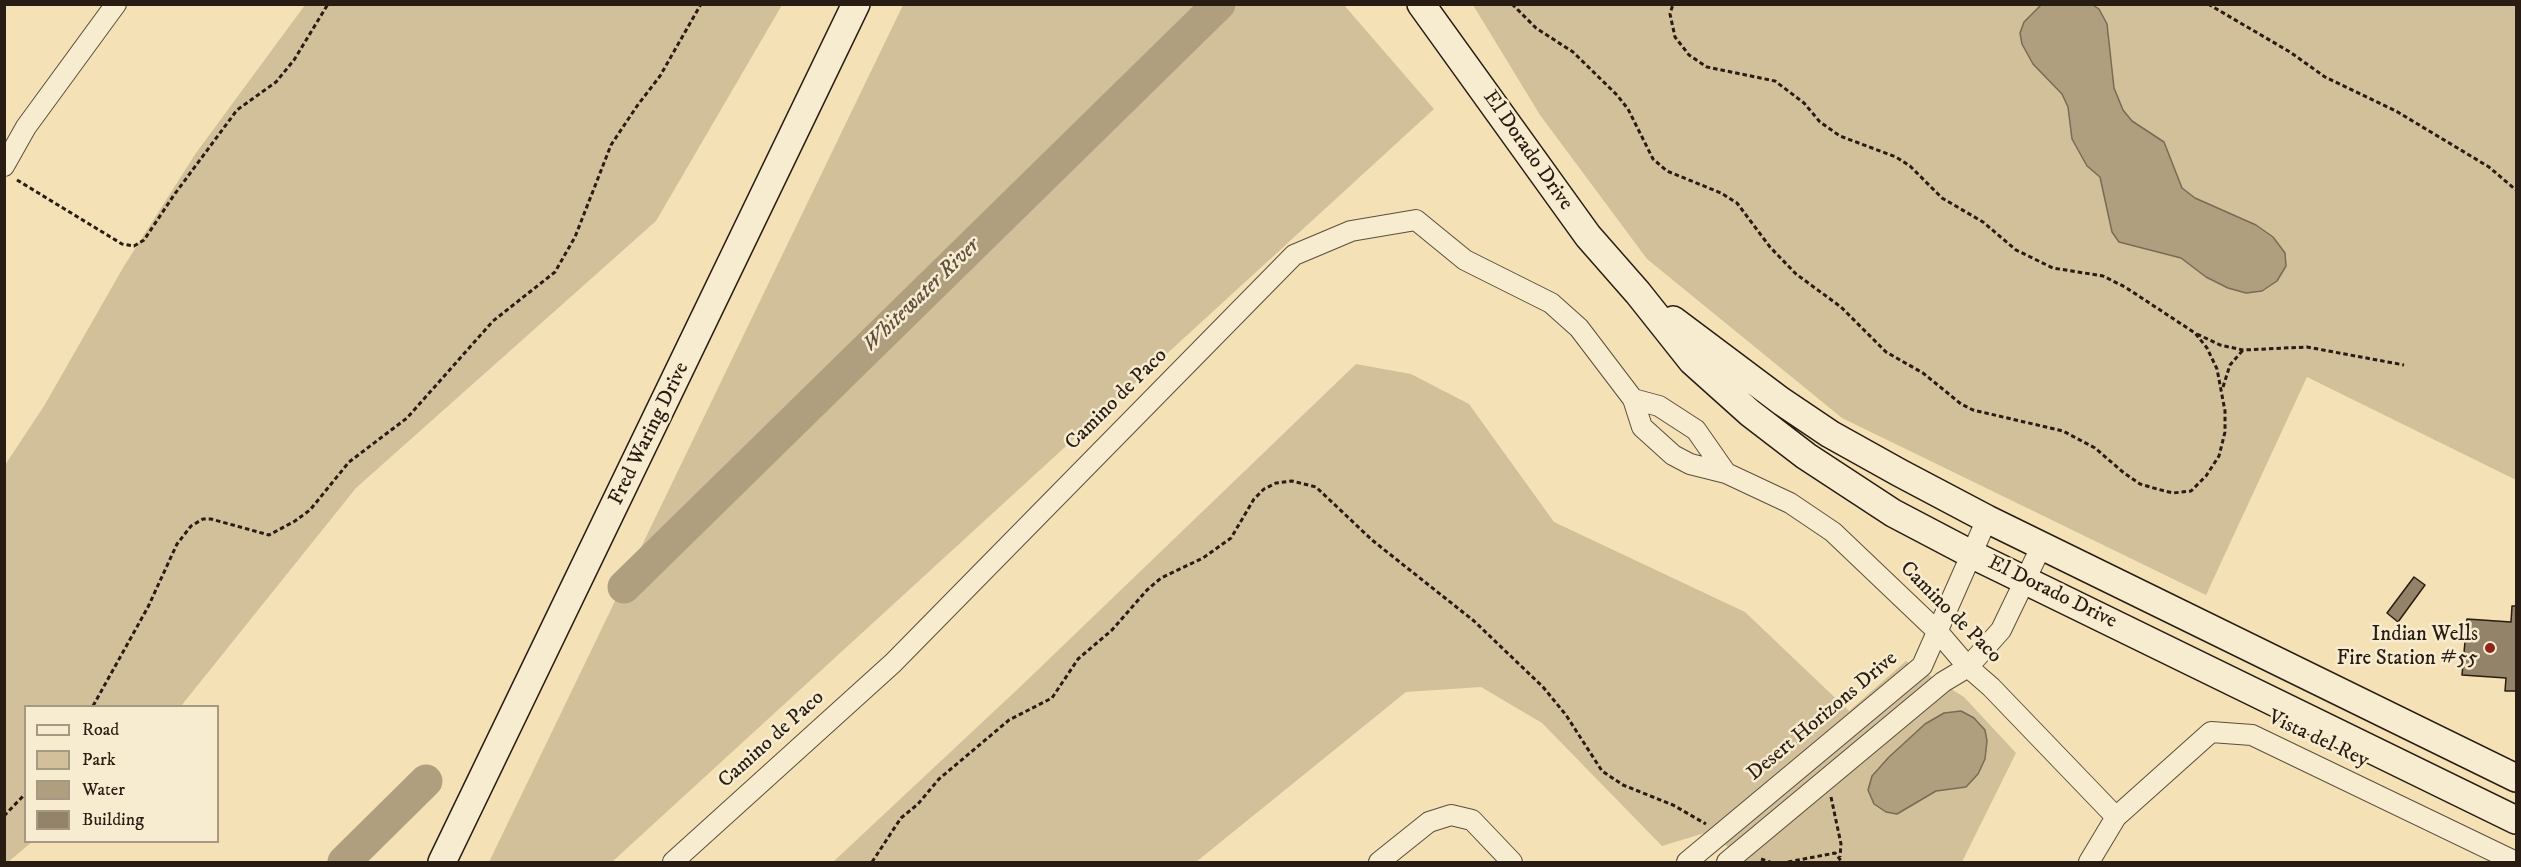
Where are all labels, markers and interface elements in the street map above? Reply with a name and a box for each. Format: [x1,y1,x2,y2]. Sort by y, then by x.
street label: El Dorado Drive [1476,86,1578,216]
water label: Whitewater River [858,234,986,358]
street label: Camino de Paco [1061,344,1173,456]
street label: Fred Waring Drive [604,358,696,510]
street label: El Dorado Drive [1983,551,2121,635]
street label: Camino de Paco [1894,557,2006,669]
place label: Indian Wells Fire Station #55 [2336,623,2478,673]
marker: Indian Wells Fire Station #55 [2483,641,2497,655]
street label: Desert Horizons Drive [1743,647,1903,787]
street label: Camino de Paco [714,686,830,794]
legend [24,705,219,843]
street label: Vista del Rey [2264,706,2372,774]
text: Road [82,719,119,741]
text: Park [82,749,116,771]
text: Water [82,779,125,801]
text: Building [82,809,144,831]

